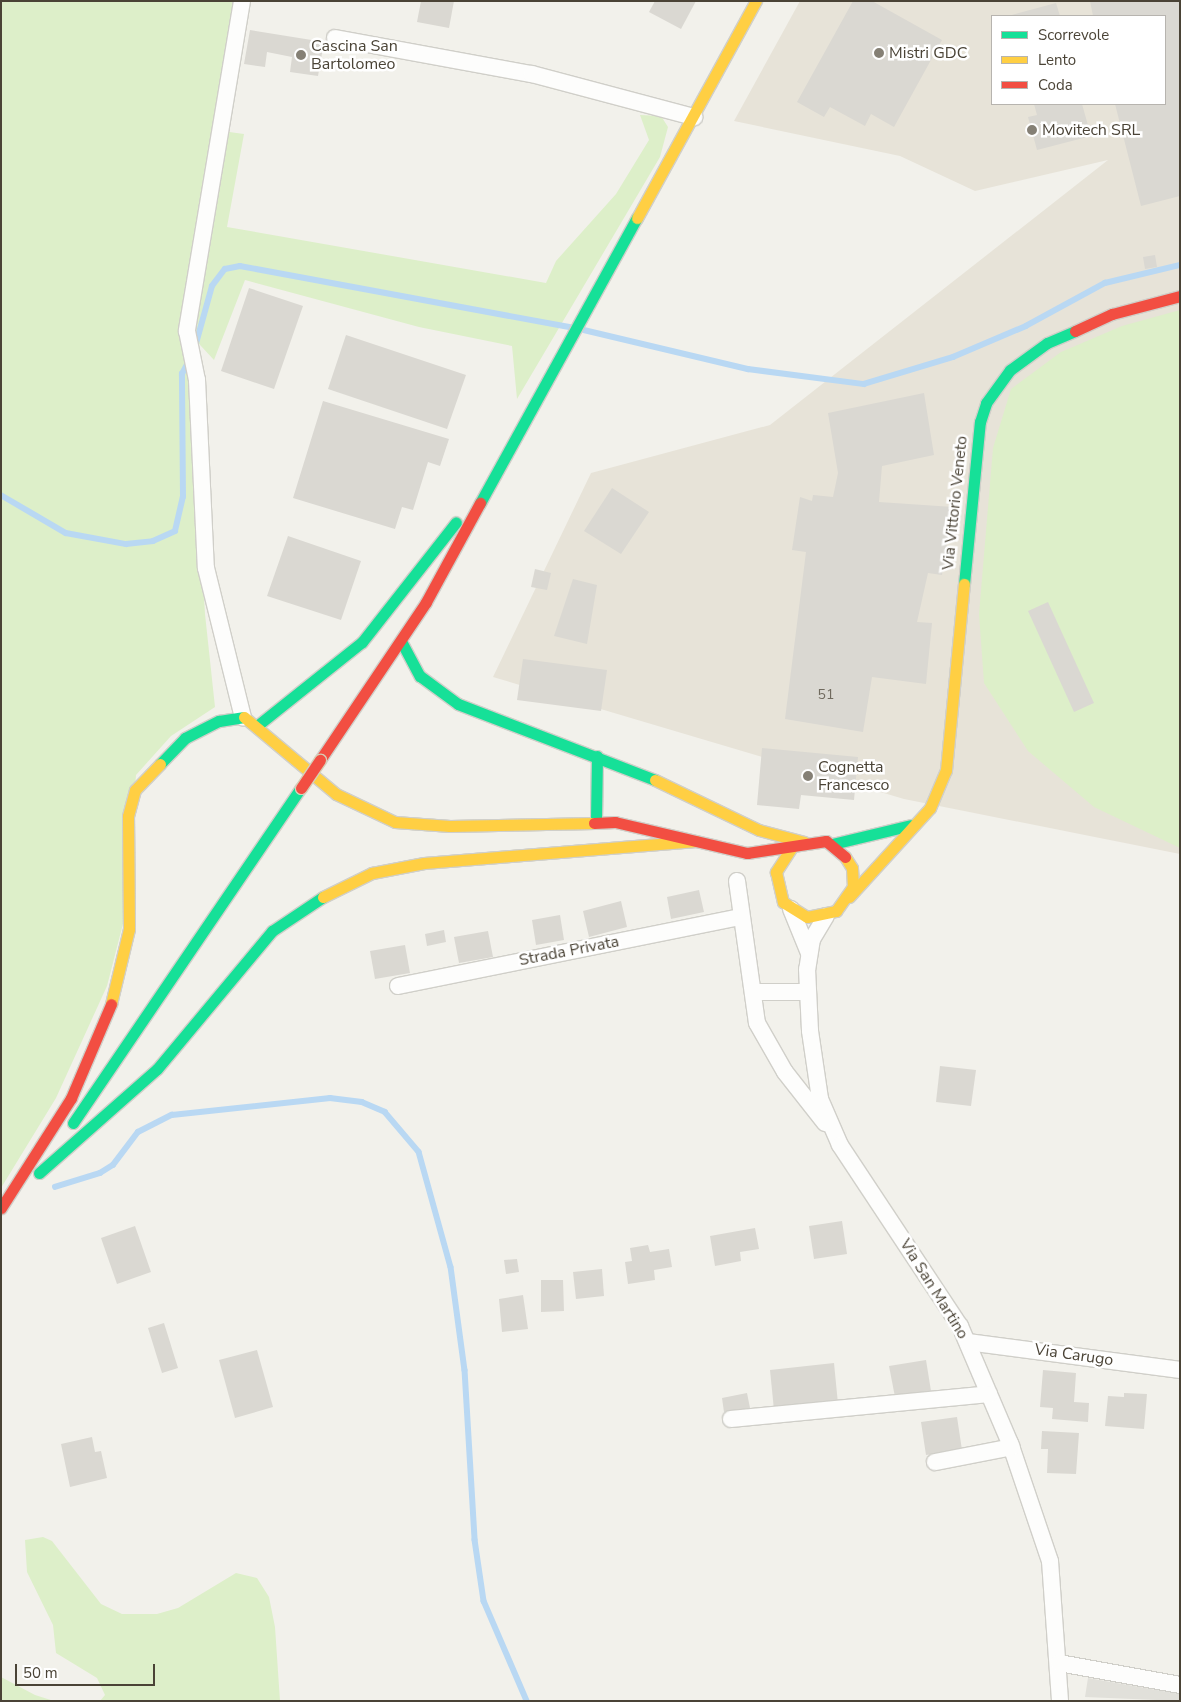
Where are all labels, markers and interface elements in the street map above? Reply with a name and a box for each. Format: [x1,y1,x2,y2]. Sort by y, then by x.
legend [991,15,1166,105]
text: Scorrevole [1038,25,1109,45]
place label: Cascina San Bartolomeo [311,36,398,74]
place label: Mistri GDC [889,43,967,63]
marker: Mistri GDC [873,47,885,59]
marker: Cascina San Bartolomeo [295,49,307,61]
text: Lento [1038,50,1076,70]
text: Coda [1038,75,1073,95]
place label: Movitech SRL [1042,120,1140,140]
marker: Movitech SRL [1026,124,1038,136]
street label: Via Vittorio Veneto [938,435,972,571]
house number: 51 [818,687,834,703]
place label: Cognetta Francesco [818,757,889,795]
marker: Cognetta Francesco [802,770,814,782]
street label: Strada Privata [517,932,621,970]
street label: Via San Martino [896,1235,972,1343]
street label: Via Carugo [1033,1340,1115,1370]
scale bar [18,1654,158,1686]
text: 50 m [23,1663,58,1683]

